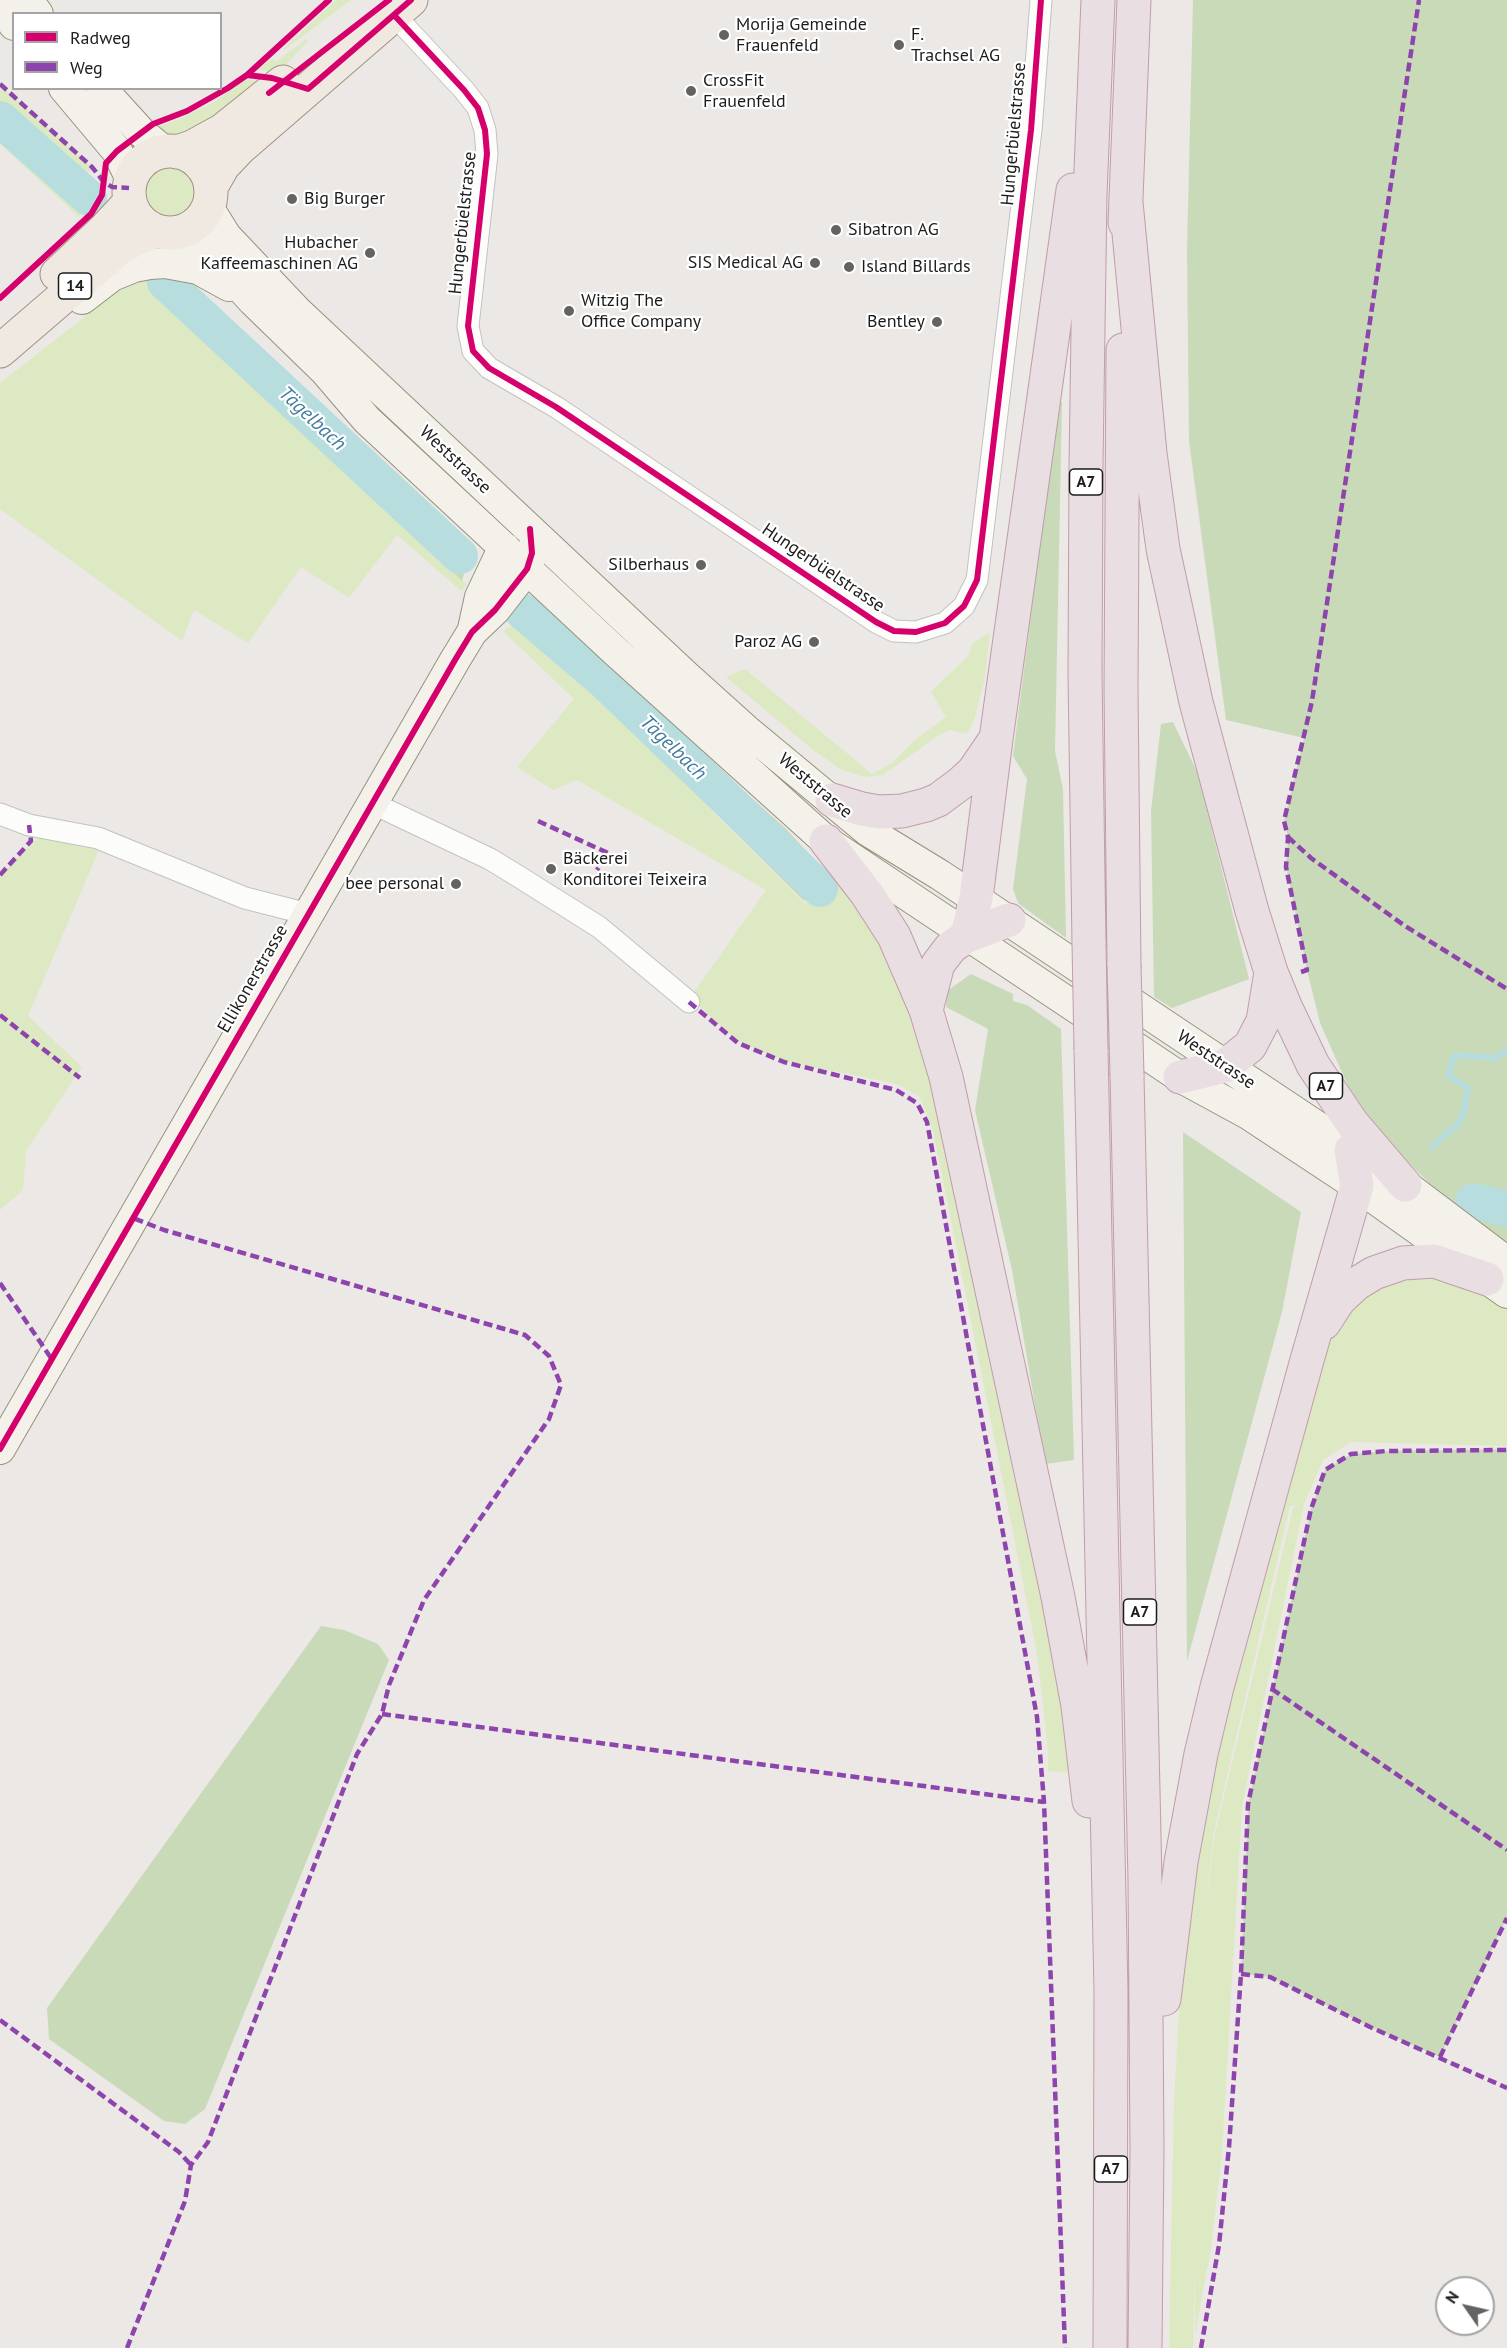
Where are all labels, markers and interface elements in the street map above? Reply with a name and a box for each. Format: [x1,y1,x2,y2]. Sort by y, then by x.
legend [12,12,222,90]
place label: Morija Gemeinde Frauenfeld [736,14,867,57]
place label: F. Trachsel AG [911,24,1000,66]
text: Radweg [70,26,131,49]
marker: Morija Gemeinde Frauenfeld [717,28,731,42]
marker: F. Trachsel AG [892,38,906,52]
text: Weg [70,56,103,79]
street label: Hungerbüelstrasse [997,62,1031,206]
place label: CrossFit Frauenfeld [703,70,786,112]
marker: CrossFit Frauenfeld [684,84,698,98]
street label: Hungerbüelstrasse [445,151,481,295]
place label: Big Burger [304,188,385,210]
marker: Big Burger [285,192,299,206]
place label: Sibatron AG [848,219,939,241]
marker: Sibatron AG [829,223,843,237]
place label: Hubacher Kaffeemaschinen AG [201,232,358,274]
marker: Hubacher Kaffeemaschinen AG [363,246,377,260]
place label: SIS Medical AG [688,252,803,274]
marker: SIS Medical AG [808,256,822,270]
place label: Island Billards [861,256,970,278]
marker: Island Billards [842,260,856,274]
road number: 14 [58,273,92,299]
place label: Witzig The Office Company [581,290,701,332]
marker: Witzig The Office Company [562,304,576,318]
place label: Bentley [867,311,925,333]
marker: Bentley [930,315,944,329]
water label: Tägelbach [273,382,351,456]
street label: Weststrasse [415,421,495,499]
road number: A7 [1070,469,1102,495]
street label: Hungerbüelstrasse [758,519,888,617]
place label: Silberhaus [608,554,689,576]
marker: Silberhaus [694,558,708,572]
place label: Paroz AG [734,631,802,653]
marker: Paroz AG [807,635,821,649]
water label: Tägelbach [635,710,711,786]
street label: Weststrasse [774,749,856,823]
place label: Bäckerei Konditorei Teixeira [563,848,707,890]
marker: Bäckerei Konditorei Teixeira [544,862,558,876]
place label: bee personal [345,873,444,895]
marker: bee personal [449,877,463,891]
street label: Ellikonerstrasse [213,921,293,1037]
street label: Weststrasse [1173,1026,1259,1094]
road number: A7 [1310,1073,1342,1099]
road number: A7 [1124,1599,1156,1625]
road number: A7 [1094,2156,1128,2182]
north arrow [1435,2276,1495,2336]
text: N [1441,2287,1463,2307]

